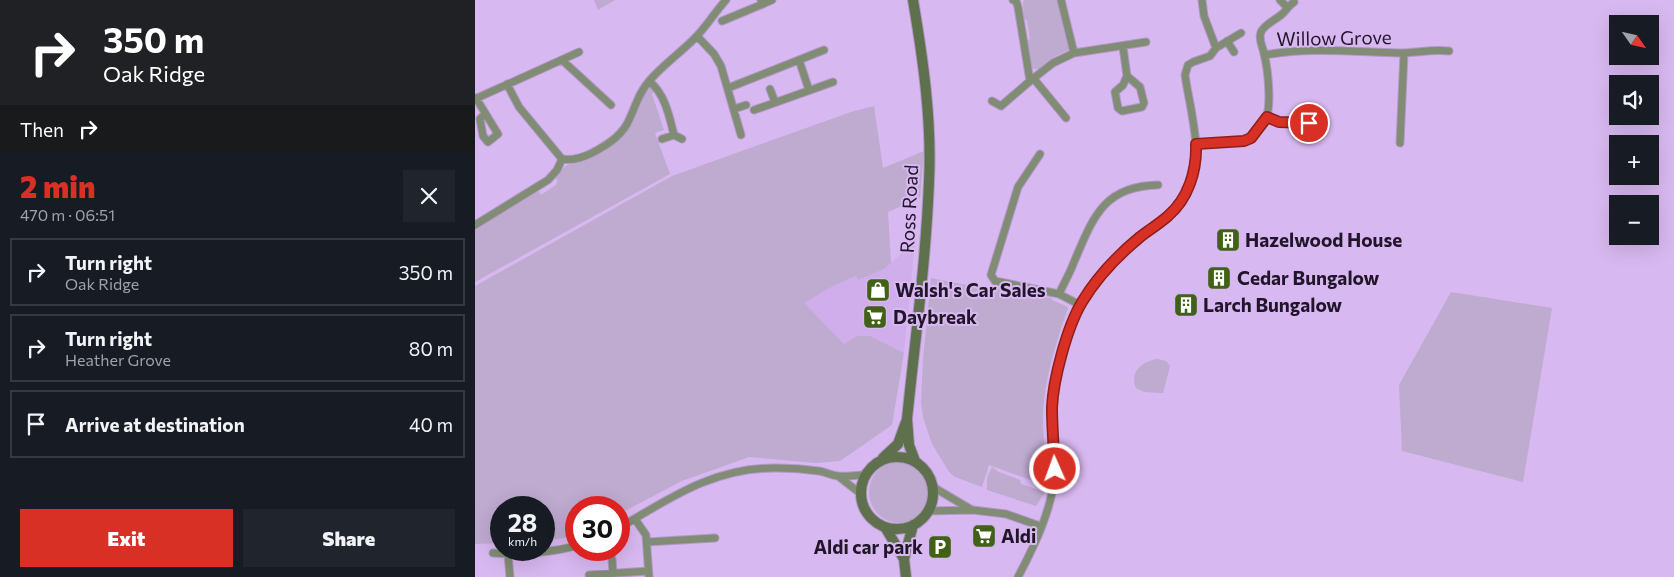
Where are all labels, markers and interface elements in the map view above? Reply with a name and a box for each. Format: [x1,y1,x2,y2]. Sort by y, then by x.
north arrow [1609,15,1659,65]
map controls [1609,15,1659,245]
text: 350 m [103,17,204,60]
icon: right [20,20,85,85]
street label: Willow Grove [1276,25,1392,50]
text: Oak Ridge [103,60,205,87]
button: sound [1609,75,1659,125]
pin [1288,102,1330,144]
icon: arrive [1295,109,1323,137]
icon: right [74,115,102,143]
text: Then [20,118,64,141]
button: + [1609,135,1659,185]
street label: Ross Road [895,164,922,254]
text: 2 min [20,167,95,204]
button: close [403,170,455,222]
button: − [1609,195,1659,245]
text: 470 m · 06:51 [20,205,115,224]
building icon: Hazelwood House [1215,227,1241,253]
place label: Hazelwood House [1245,228,1402,251]
text: Turn right [65,251,152,274]
icon: right [22,258,50,286]
text: 350 m [399,261,453,284]
building icon: Cedar Bungalow [1206,265,1232,291]
place label: Cedar Bungalow [1237,266,1380,289]
text: Oak Ridge [65,274,139,293]
shop icon: Walsh's Car Sales [865,277,891,303]
place label: Walsh's Car Sales [895,278,1046,301]
building icon: Larch Bungalow [1173,292,1199,318]
place label: Larch Bungalow [1203,293,1342,316]
supermarket icon: Daybreak [862,304,888,330]
place label: Daybreak [893,305,977,328]
text: Turn right [65,327,152,350]
icon: right [22,334,50,362]
text: 80 m [409,337,453,360]
text: Heather Grove [65,350,171,369]
icon: arrive [22,410,50,438]
text: Arrive at destination [65,413,245,436]
text: 40 m [409,413,453,436]
position arrow [1028,442,1080,494]
speed limit sign: 30 [565,496,630,561]
text: 28 [508,507,537,537]
button: Exit [20,509,233,567]
button: Share [243,509,455,567]
supermarket icon: Aldi [971,523,997,549]
place label: Aldi [1001,524,1036,547]
text: km/h [508,534,537,548]
parking icon: Aldi car park [927,534,953,560]
place label: Aldi car park [813,535,923,558]

